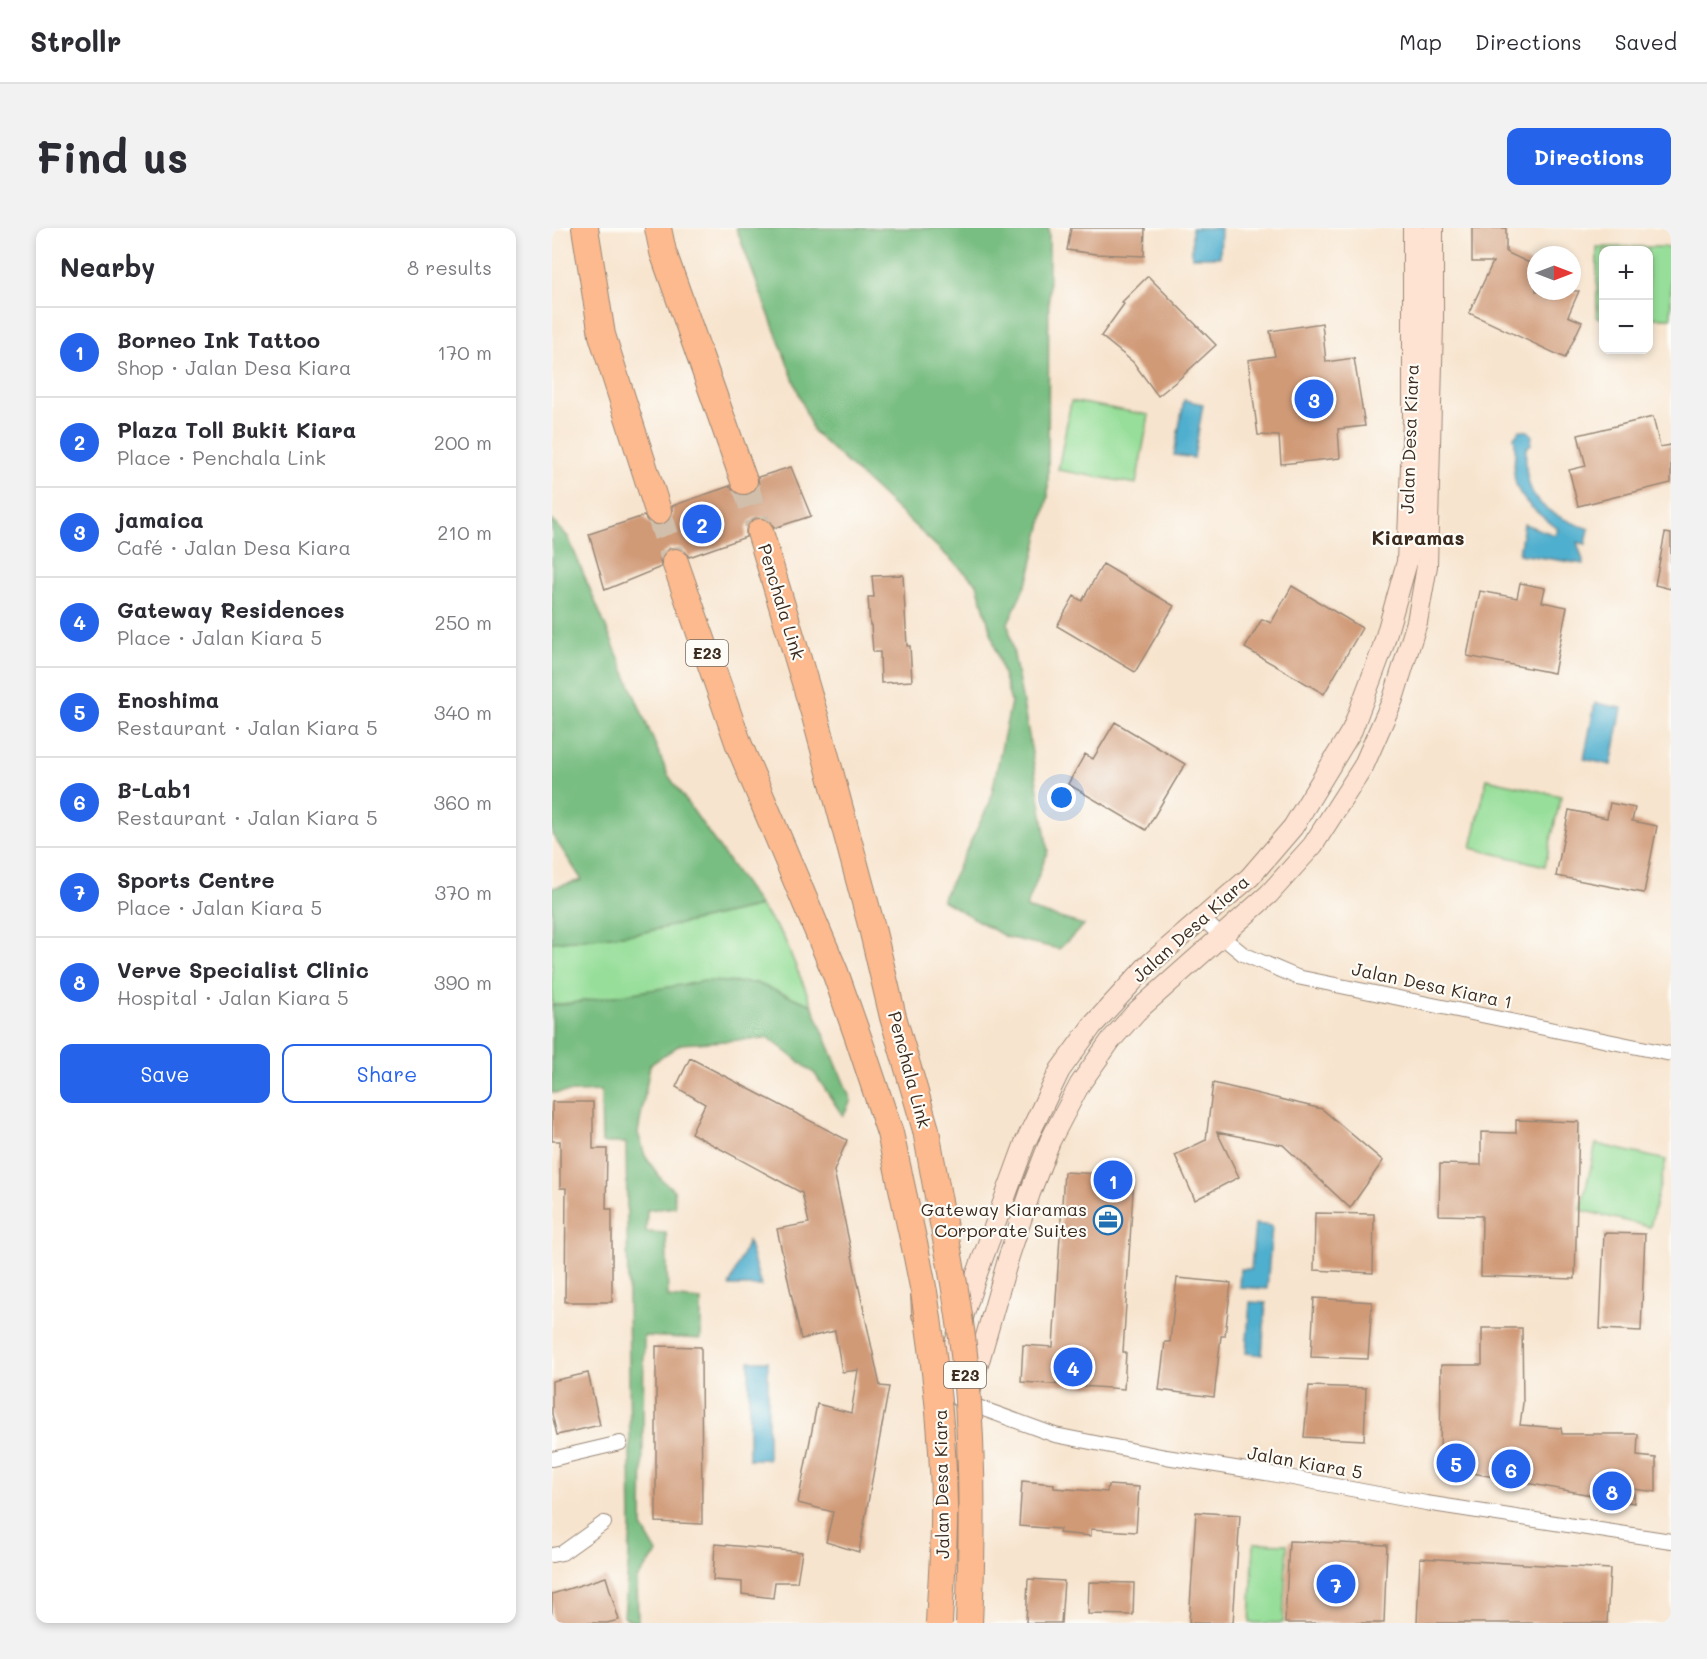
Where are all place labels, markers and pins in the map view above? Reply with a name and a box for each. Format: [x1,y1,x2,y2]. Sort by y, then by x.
pin: 3 [1294,376,1334,422]
pin: 2 [682,502,722,546]
pin: 1 [1094,1158,1132,1202]
place label: Gateway Kiaramas Corporate Suites [921,1197,1087,1242]
office icon: Gateway Kiaramas Corporate Suites [1092,1204,1124,1236]
pin: 4 [1054,1344,1092,1390]
pin: 5 [1436,1440,1476,1486]
pin: 6 [1492,1446,1530,1492]
pin: 8 [1592,1468,1632,1514]
pin: 7 [1316,1562,1356,1606]

